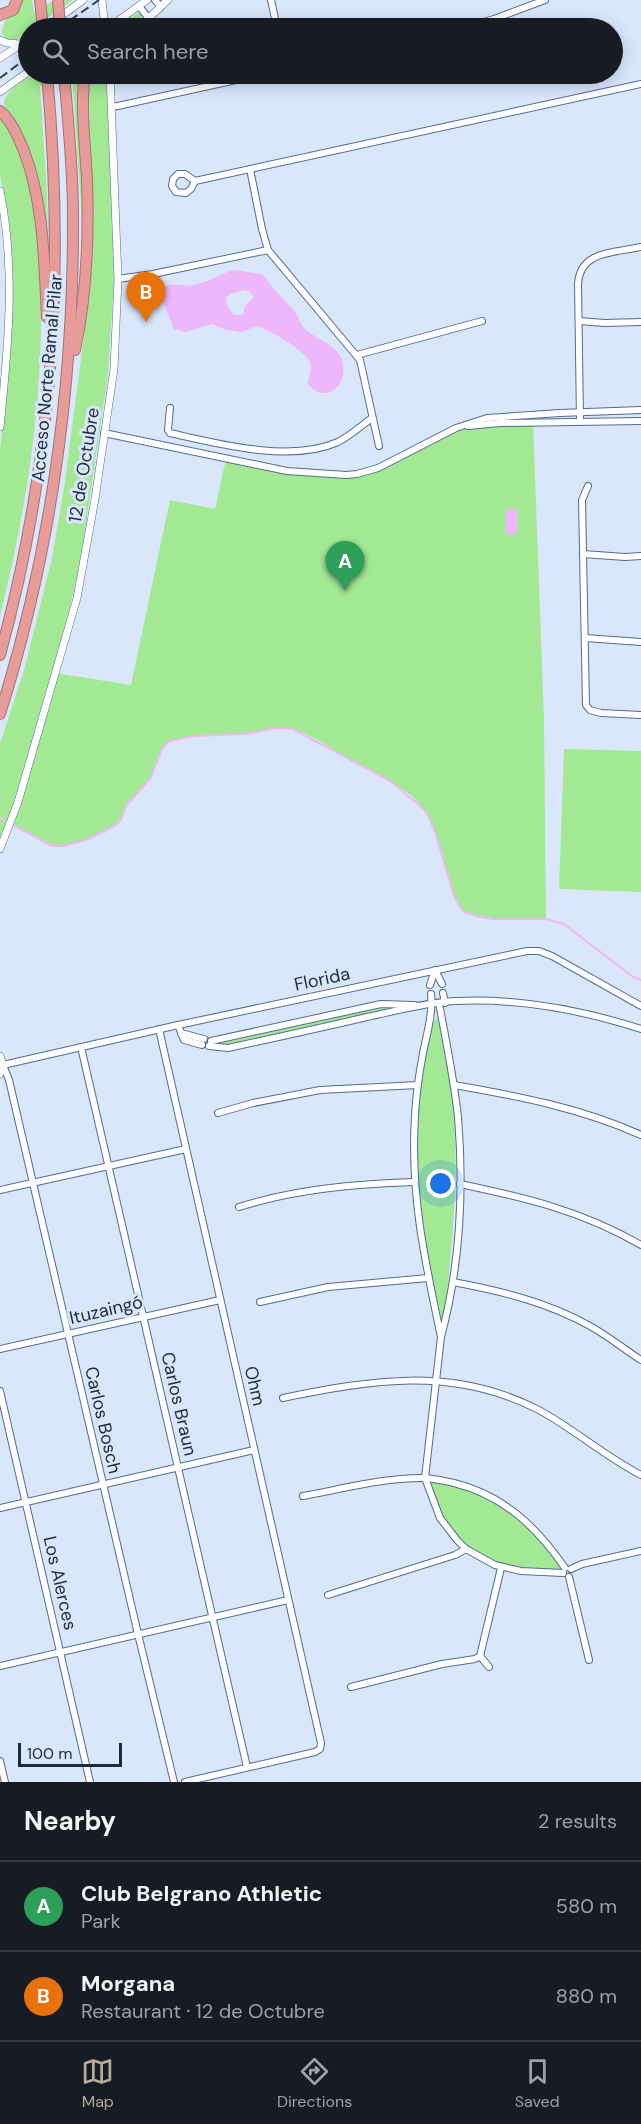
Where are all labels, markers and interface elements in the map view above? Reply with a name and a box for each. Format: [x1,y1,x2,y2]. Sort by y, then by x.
search box [18,18,623,84]
icon: search [39,35,72,68]
text: Search here [87,37,208,66]
pin: B [126,272,166,322]
street label: Acceso Norte Ramal Pilar [26,273,68,483]
street label: 12 de Octubre [63,406,105,524]
pin: A [326,542,364,591]
street label: Florida [292,961,352,997]
your location [426,1169,455,1198]
street label: Ituzaingó [67,1290,145,1330]
street label: Carlos Braun [155,1350,203,1458]
street label: Carlos Bosch [79,1364,127,1476]
street label: Ohm [239,1364,271,1408]
street label: Los Alerces [38,1534,82,1632]
scale bar [18,1740,122,1768]
text: 100 m [27,1743,72,1764]
text: Nearby [24,1804,116,1838]
text: 2 results [538,1808,617,1834]
text: Club Belgrano Athletic [81,1879,322,1908]
text: A [36,1893,51,1919]
text: 580 m [556,1893,617,1919]
text: Park [81,1908,121,1934]
text: Morgana [81,1969,175,1998]
text: B [37,1983,50,2009]
text: 880 m [556,1983,617,2009]
text: Restaurant · 12 de Octubre [81,1998,325,2024]
tab: Map [81,2055,114,2112]
tab: Directions [277,2055,352,2112]
tab: Saved [515,2055,560,2112]

